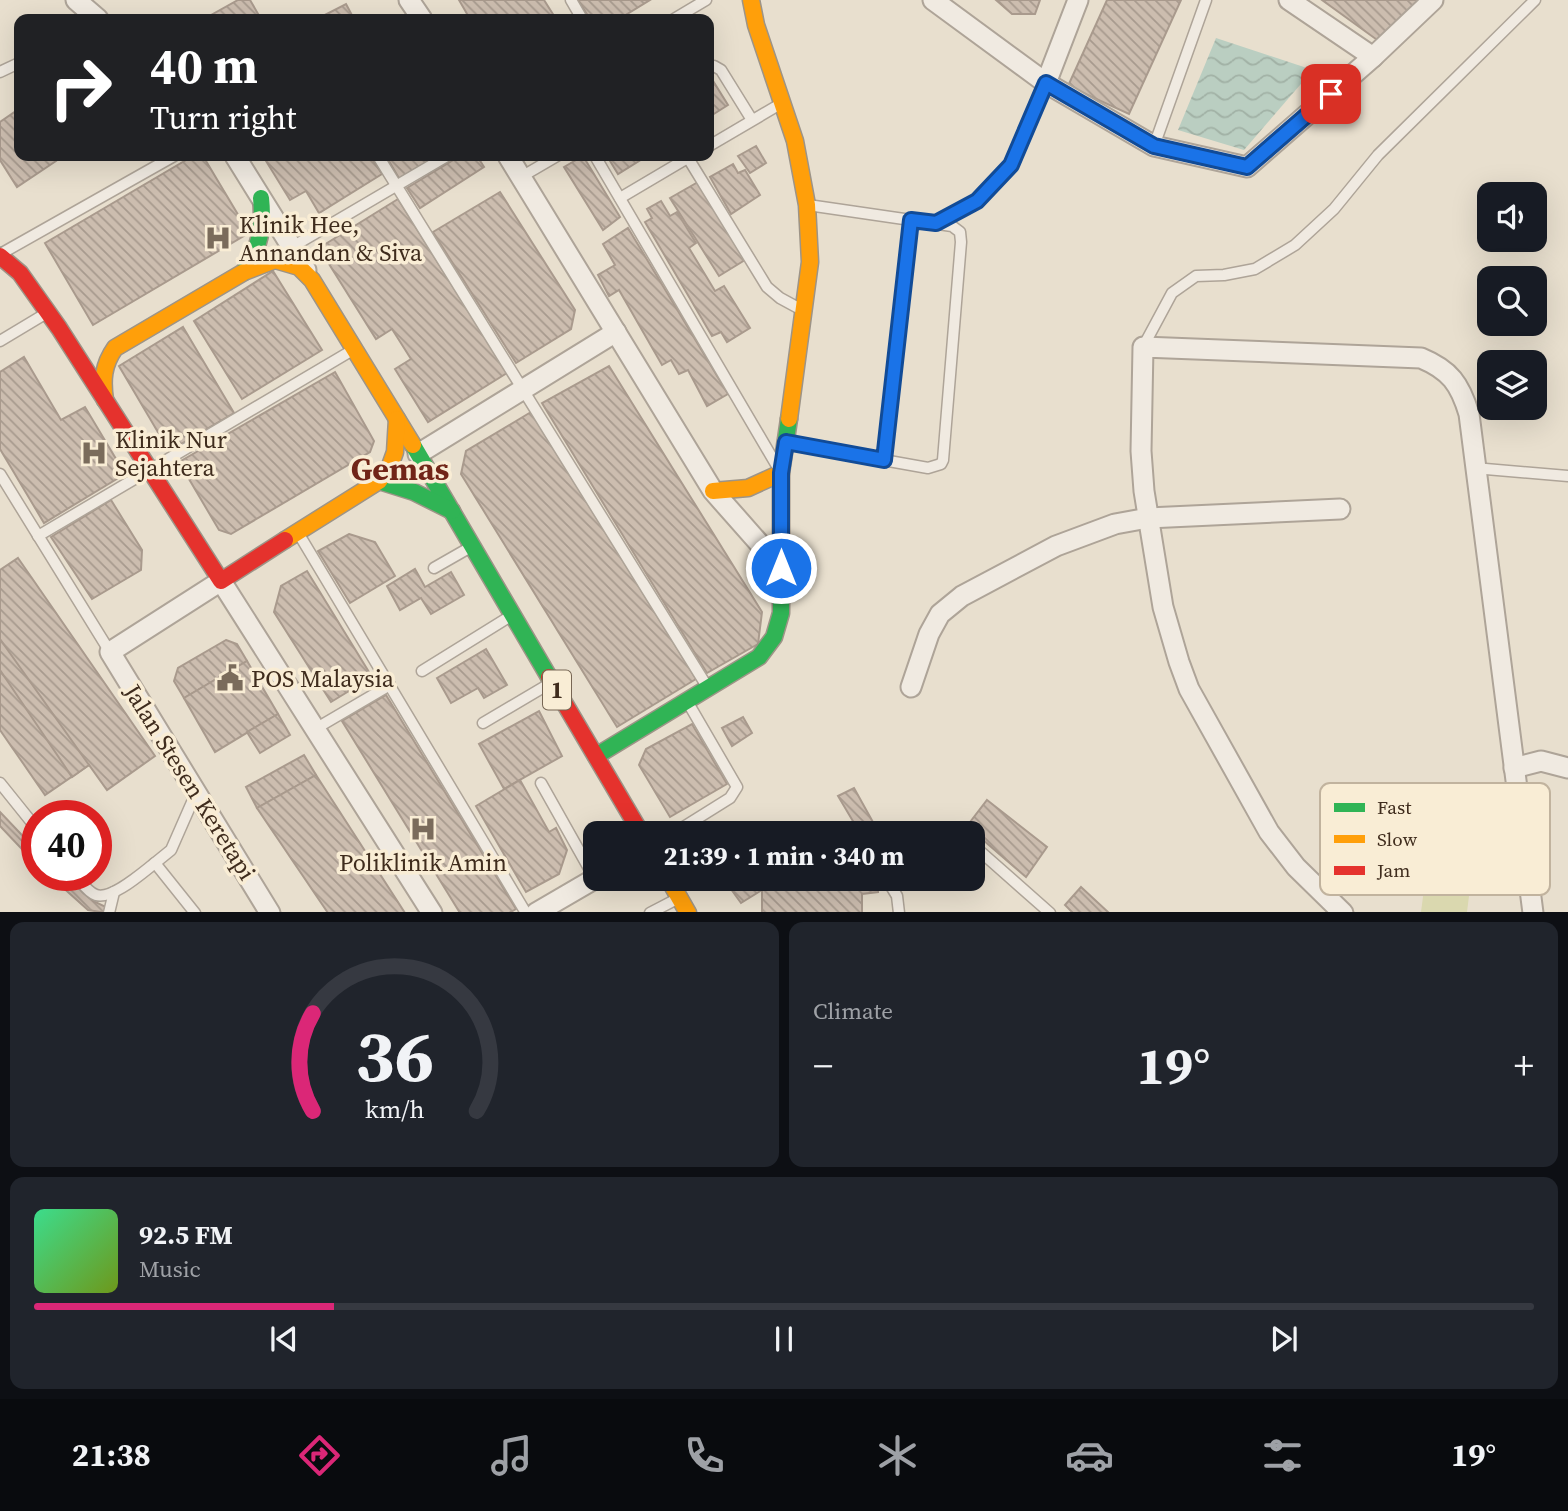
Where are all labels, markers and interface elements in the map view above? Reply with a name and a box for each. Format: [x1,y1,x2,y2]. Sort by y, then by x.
text: 40 m [150,32,258,99]
icon: right [35,42,126,133]
pin [1301,64,1361,124]
icon: arrive [1312,75,1350,113]
text: Turn right [150,96,296,140]
map controls [1477,182,1547,420]
button: sound [1477,182,1547,252]
place label: Klinik Hee, Annandan & Siva [239,208,423,269]
hospital icon: Klinik Hee, Annandan & Siva [203,223,233,253]
button: search [1477,266,1547,336]
button: layers [1477,350,1547,420]
place label: Klinik Nur Sejahtera [115,423,227,484]
hospital icon: Klinik Nur Sejahtera [79,438,109,468]
district label: Gemas [351,447,449,491]
position arrow [744,531,818,605]
place label: POS Malaysia [251,662,395,695]
public building icon: POS Malaysia [215,663,245,693]
road number: 1 [543,670,571,710]
street label: Jalan Stesen Keretapi [116,677,264,886]
legend [1320,783,1550,895]
text: Fast [1377,794,1412,820]
speed limit sign: 40 [21,800,112,891]
hospital icon: Poliklinik Amin [408,814,438,844]
text: Slow [1377,826,1418,852]
text: 21:39 · 1 min · 340 m [664,838,904,874]
place label: Poliklinik Amin [339,846,507,879]
text: Jam [1376,857,1410,883]
text: Climate [813,995,893,1027]
text: 36 [355,1006,434,1105]
text: 19° [1137,1030,1210,1101]
text: − [813,1040,833,1092]
text: + [1514,1040,1534,1092]
text: km/h [365,1091,424,1125]
text: 92.5 FM [139,1217,233,1253]
text: Music [139,1253,201,1285]
icon: previous [265,1320,303,1358]
icon: pause [765,1320,803,1358]
icon: next [1265,1320,1303,1358]
icon: directions [295,1431,344,1480]
icon: music [487,1431,536,1480]
icon: phone [680,1431,729,1480]
icon: climate [873,1431,922,1480]
icon: car [1065,1431,1114,1480]
icon: filters [1258,1431,1307,1480]
text: 21:38 [72,1433,151,1477]
text: 19° [1451,1433,1496,1477]

